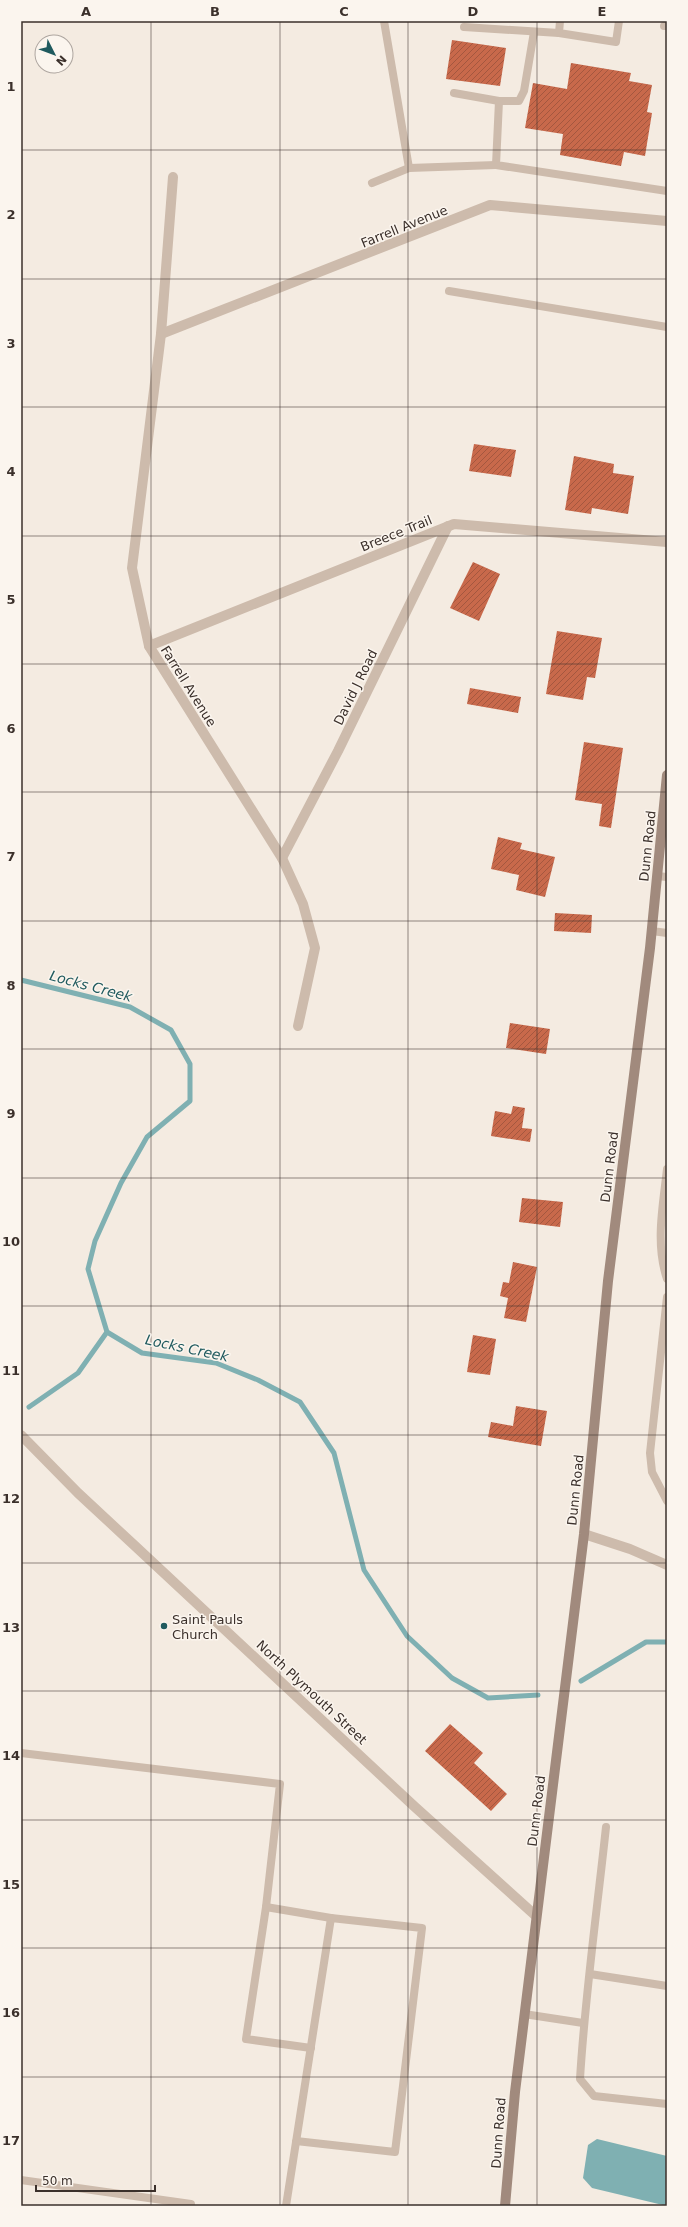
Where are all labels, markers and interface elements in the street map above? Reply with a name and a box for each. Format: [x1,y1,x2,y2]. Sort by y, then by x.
text: A [81,4,91,19]
text: B [210,4,220,19]
text: C [339,4,349,19]
text: D [468,4,479,19]
text: E [598,4,606,19]
north arrow [34,34,74,74]
text: N [53,53,69,68]
text: 1 [6,79,16,94]
street label: Farrell Avenue [359,202,450,251]
text: 2 [6,207,16,222]
text: 3 [6,336,16,351]
text: 4 [6,464,16,479]
street label: Breece Trail [358,512,434,555]
text: 5 [6,592,16,607]
street label: Farrell Avenue [158,643,219,729]
street label: David J Road [331,647,380,727]
text: 6 [6,721,16,736]
street label: Dunn Road [636,810,659,882]
text: 7 [6,849,16,864]
water label: Locks Creek [48,967,135,1005]
text: 8 [6,978,16,993]
text: 9 [6,1106,16,1121]
street label: Dunn Road [598,1131,621,1203]
text: 10 [2,1234,20,1249]
water label: Locks Creek [144,1331,231,1365]
text: 11 [2,1363,20,1378]
street label: Dunn Road [564,1454,587,1526]
text: 12 [2,1491,20,1506]
place label: Saint Pauls Church [172,1612,243,1642]
text: 13 [2,1620,20,1635]
marker: Saint Pauls Church [159,1621,169,1631]
street label: North Plymouth Street [253,1637,370,1747]
text: 14 [2,1748,20,1763]
street label: Dunn Road [525,1775,548,1847]
text: 15 [2,1877,20,1892]
text: 16 [2,2005,20,2020]
street label: Dunn Road [489,2097,508,2169]
text: 17 [2,2133,20,2148]
scale bar [36,2167,155,2193]
text: 50 m [42,2174,73,2188]

